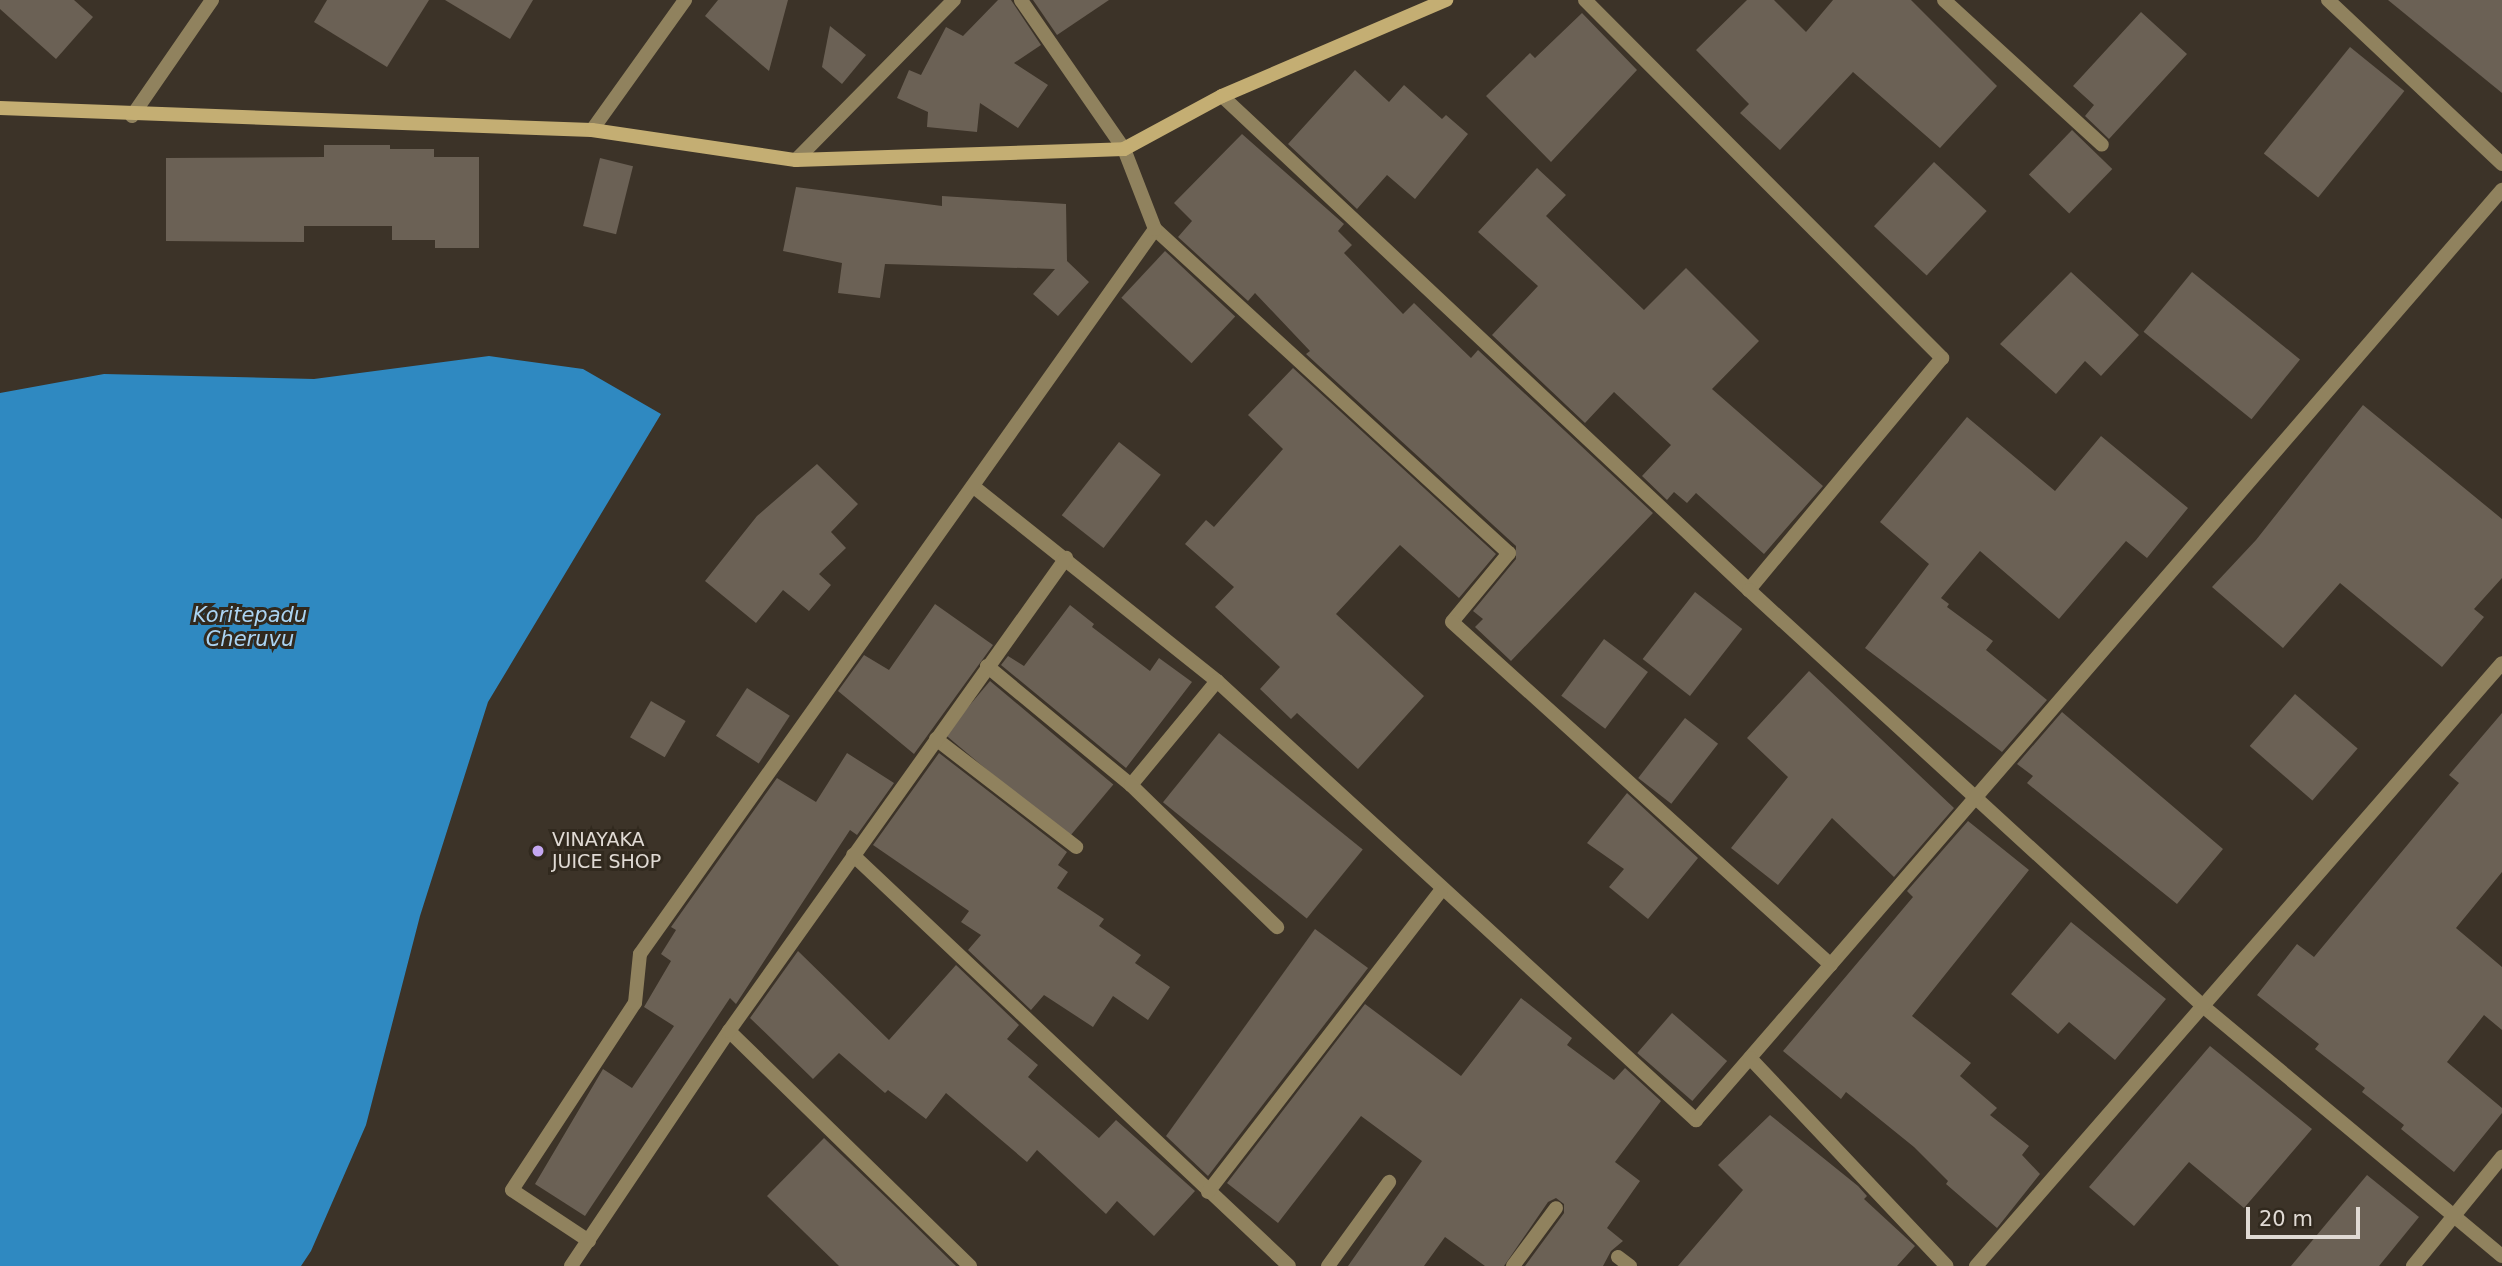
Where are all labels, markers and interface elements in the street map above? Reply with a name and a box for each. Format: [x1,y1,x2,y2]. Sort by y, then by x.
water label: Koritepadu Cheruvu [193,602,307,652]
place label: VINAYAKA JUICE SHOP [552,829,661,873]
marker: VINAYAKA JUICE SHOP [530,843,546,859]
scale bar [2250,1192,2364,1236]
text: 20 m [2259,1207,2313,1231]

